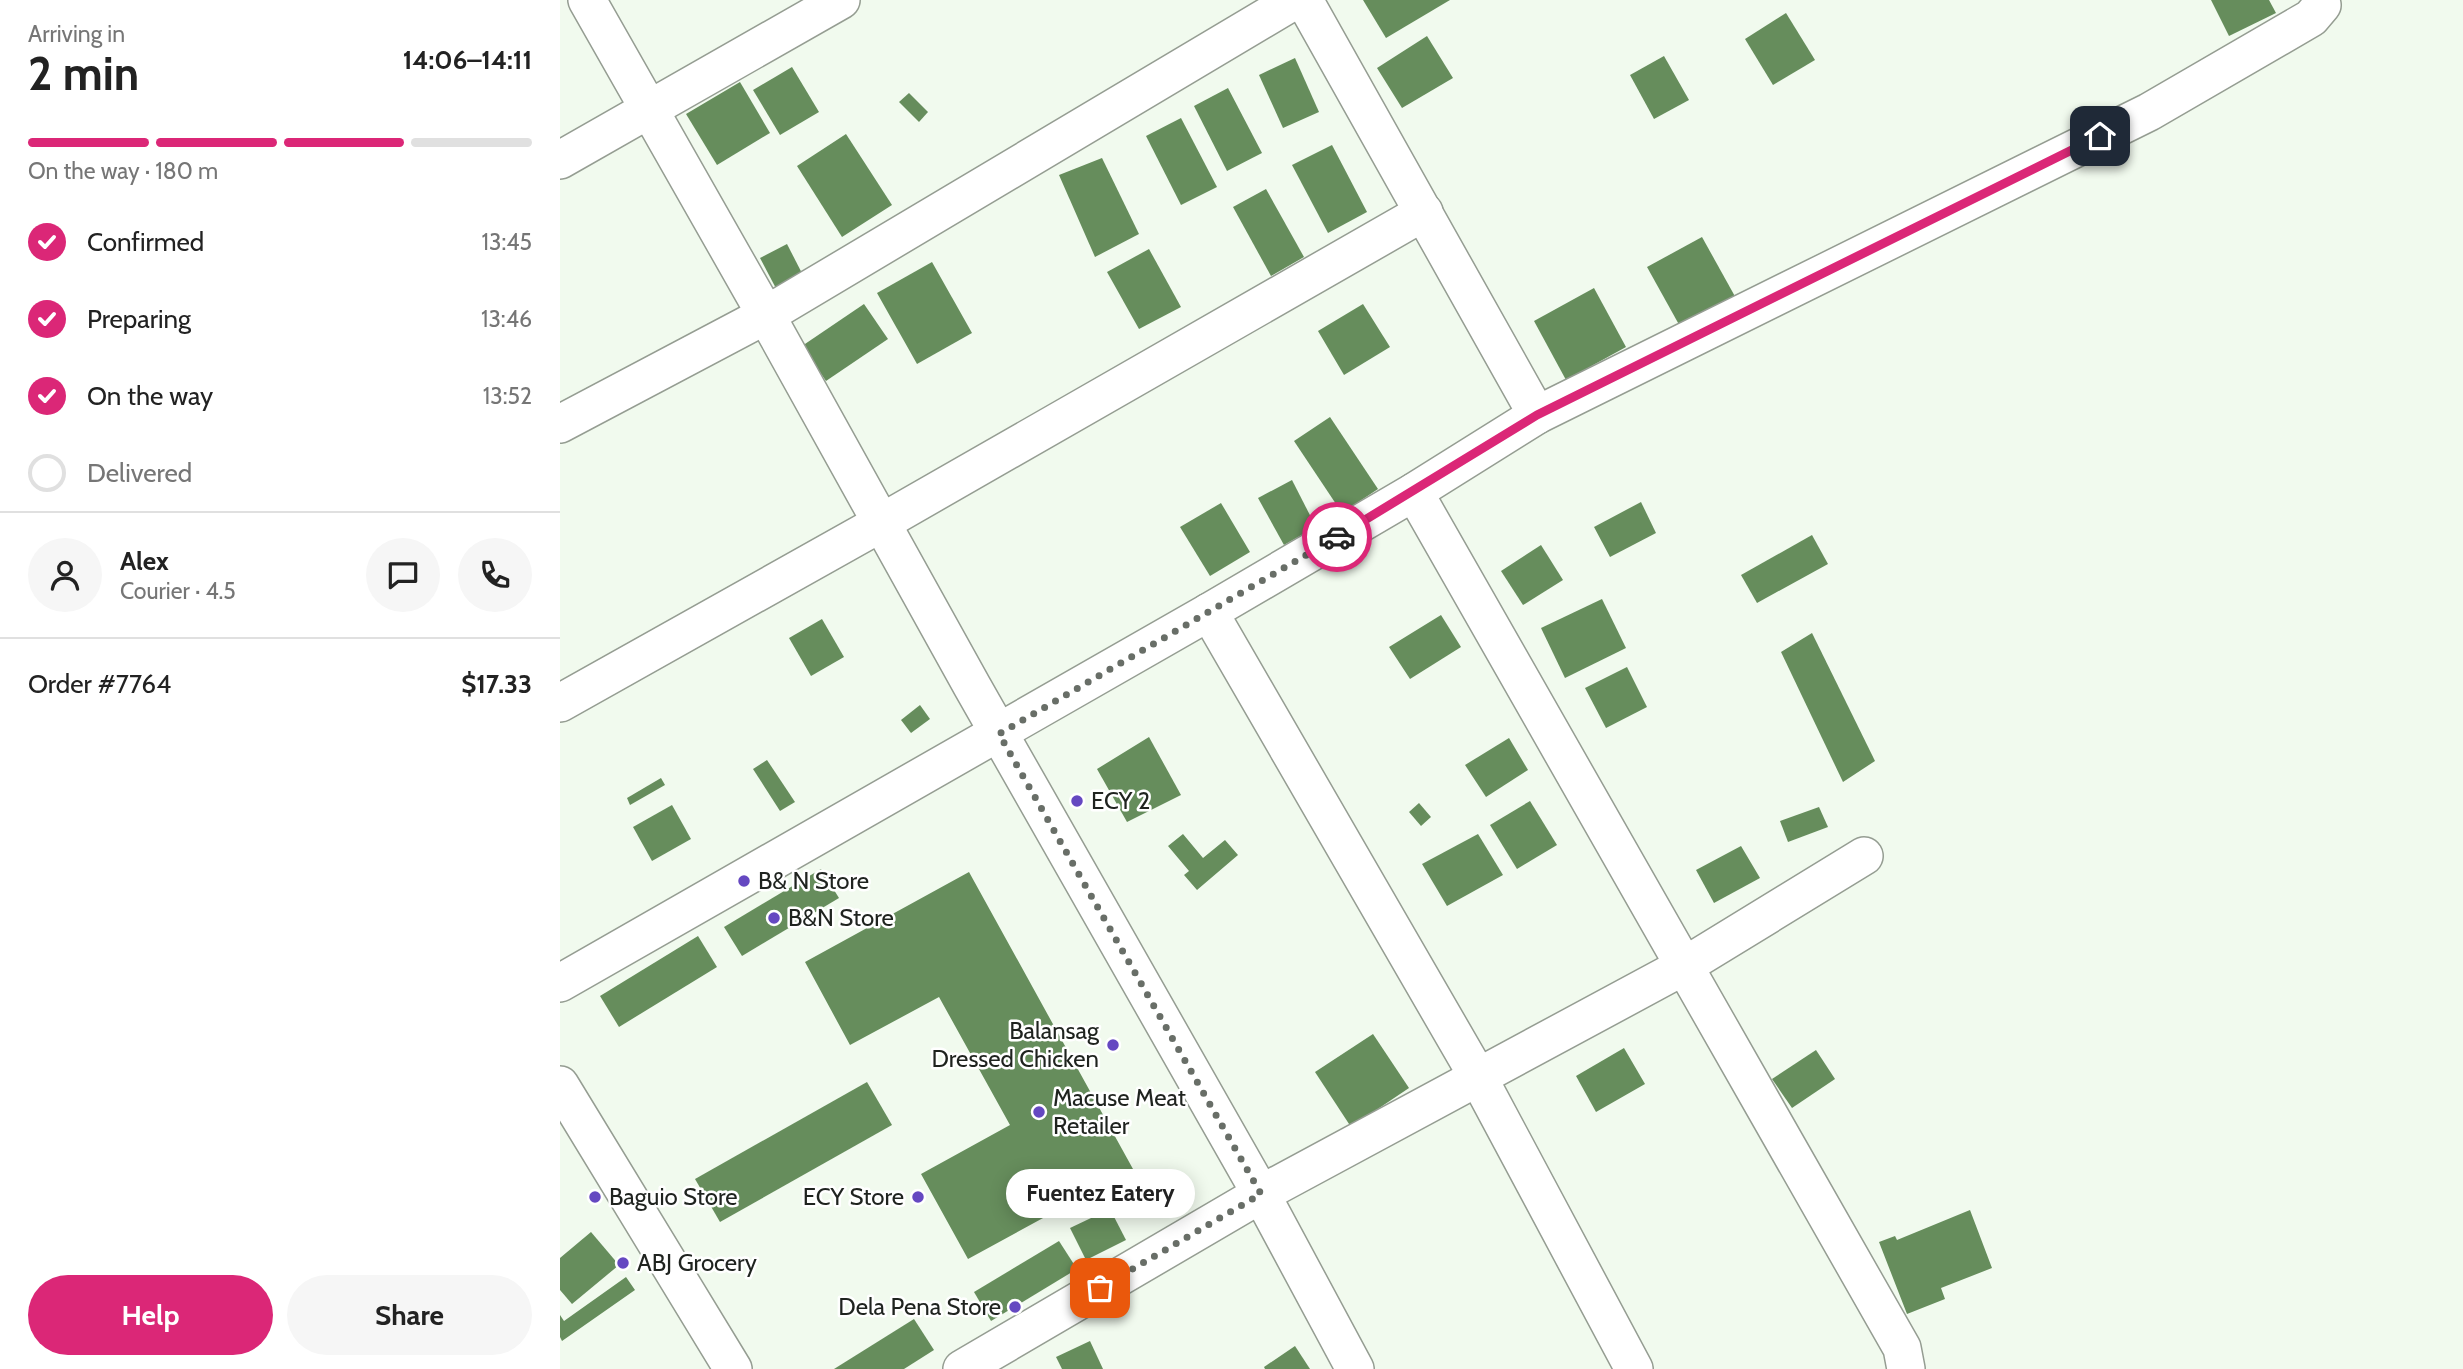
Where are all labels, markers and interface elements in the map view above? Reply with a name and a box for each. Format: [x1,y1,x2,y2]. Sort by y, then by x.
text: Arriving in [28,20,125,48]
text: 14:06–14:11 [403,44,532,76]
text: 2 min [28,46,139,102]
pin [2070,106,2130,166]
icon: home [2081,117,2119,155]
text: On the way · 180 m [28,157,218,185]
icon: check [28,223,66,261]
text: Confirmed [87,226,204,258]
text: 13:45 [482,228,532,256]
icon: check [28,300,66,338]
text: Preparing [87,303,191,335]
text: 13:46 [481,305,532,333]
icon: check [28,377,66,415]
text: On the way [87,380,213,412]
text: 13:52 [483,382,532,410]
text: Delivered [87,457,192,489]
courier [1302,502,1372,572]
icon: car [1318,518,1356,556]
button: person [28,538,102,612]
button: chat [366,538,440,612]
button: phone [458,538,532,612]
text: Alex [120,545,169,577]
text: Courier · 4.5 [120,577,236,605]
text: Order #7764 [28,668,171,700]
text: $17.33 [461,668,532,700]
place label: ECY 2 [1091,786,1150,815]
marker: ECY 2 [1069,793,1085,809]
place label: B& N Store [758,866,869,895]
marker: B& N Store [736,873,752,889]
place label: B&N Store [788,903,894,932]
marker: B&N Store [766,910,782,926]
place label: Balansag Dressed Chicken [932,1016,1100,1073]
marker: Balansag Dressed Chicken [1105,1037,1121,1053]
place label: Macuse Meat Retailer [1053,1083,1186,1140]
marker: Macuse Meat Retailer [1031,1104,1047,1120]
callout: Fuentez Eatery [1006,1169,1194,1218]
text: Fuentez Eatery [1026,1179,1175,1207]
place label: Baguio Store [609,1182,737,1211]
place label: ECY Store [803,1182,904,1211]
marker: Baguio Store [587,1189,603,1205]
marker: ECY Store [910,1189,926,1205]
place label: ABJ Grocery [637,1248,757,1277]
marker: ABJ Grocery [615,1255,631,1271]
pin [1070,1258,1130,1318]
icon: bag [1081,1269,1119,1307]
button: Help [28,1275,273,1355]
button: Share [287,1275,532,1355]
place label: Dela Pena Store [838,1292,1001,1321]
marker: Dela Pena Store [1007,1299,1023,1315]

